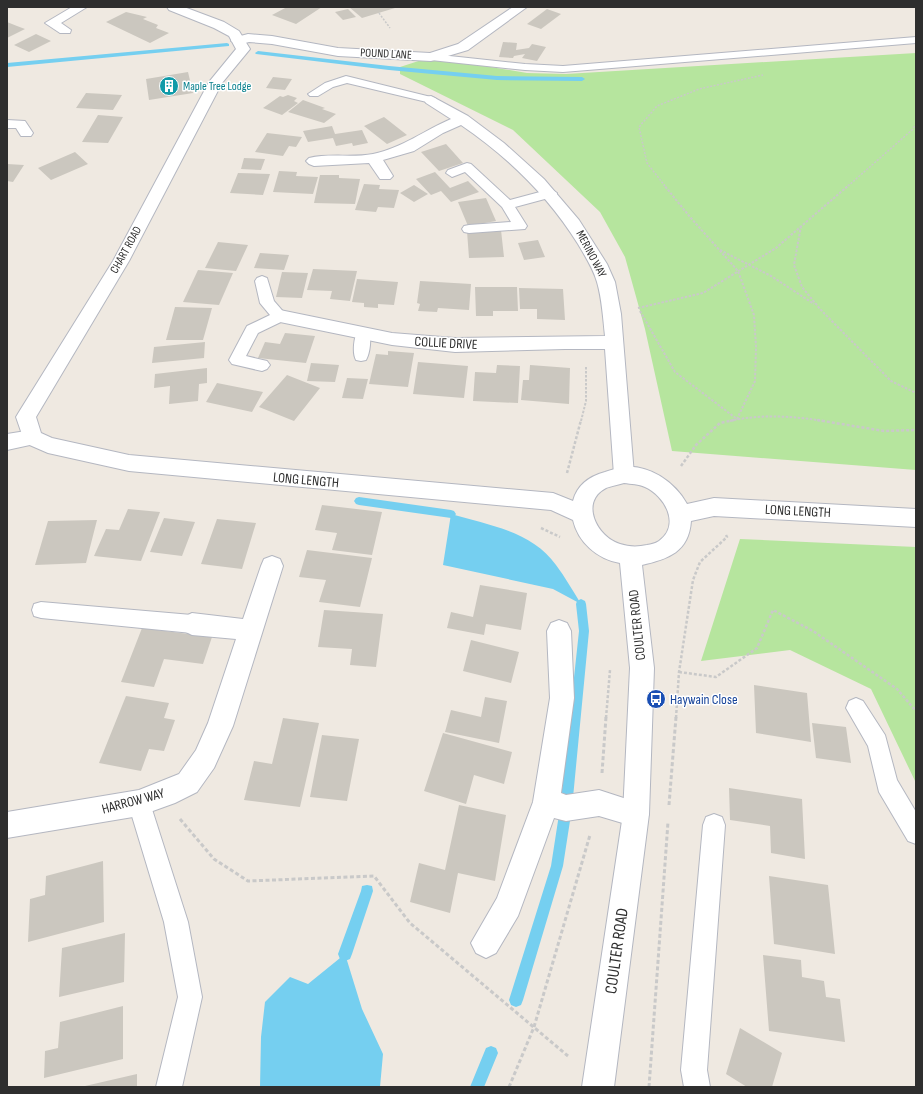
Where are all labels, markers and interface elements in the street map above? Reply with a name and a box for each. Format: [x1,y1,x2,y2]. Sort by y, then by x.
street label: POUND LANE [360,45,412,63]
building icon: Maple Tree Lodge [158,75,180,97]
place label: Maple Tree Lodge [183,79,252,94]
street label: CHART ROAD [107,224,145,276]
street label: MERINO WAY [572,228,610,280]
street label: COLLIE DRIVE [414,333,478,353]
street label: LONG LENGTH [272,469,340,491]
street label: LONG LENGTH [765,501,831,521]
street label: COULTER ROAD [625,589,649,661]
bus stop icon: Haywain Close [645,688,667,710]
place label: Haywain Close [670,691,738,708]
street label: HARROW WAY [100,784,166,818]
street label: COULTER ROAD [601,907,633,995]

